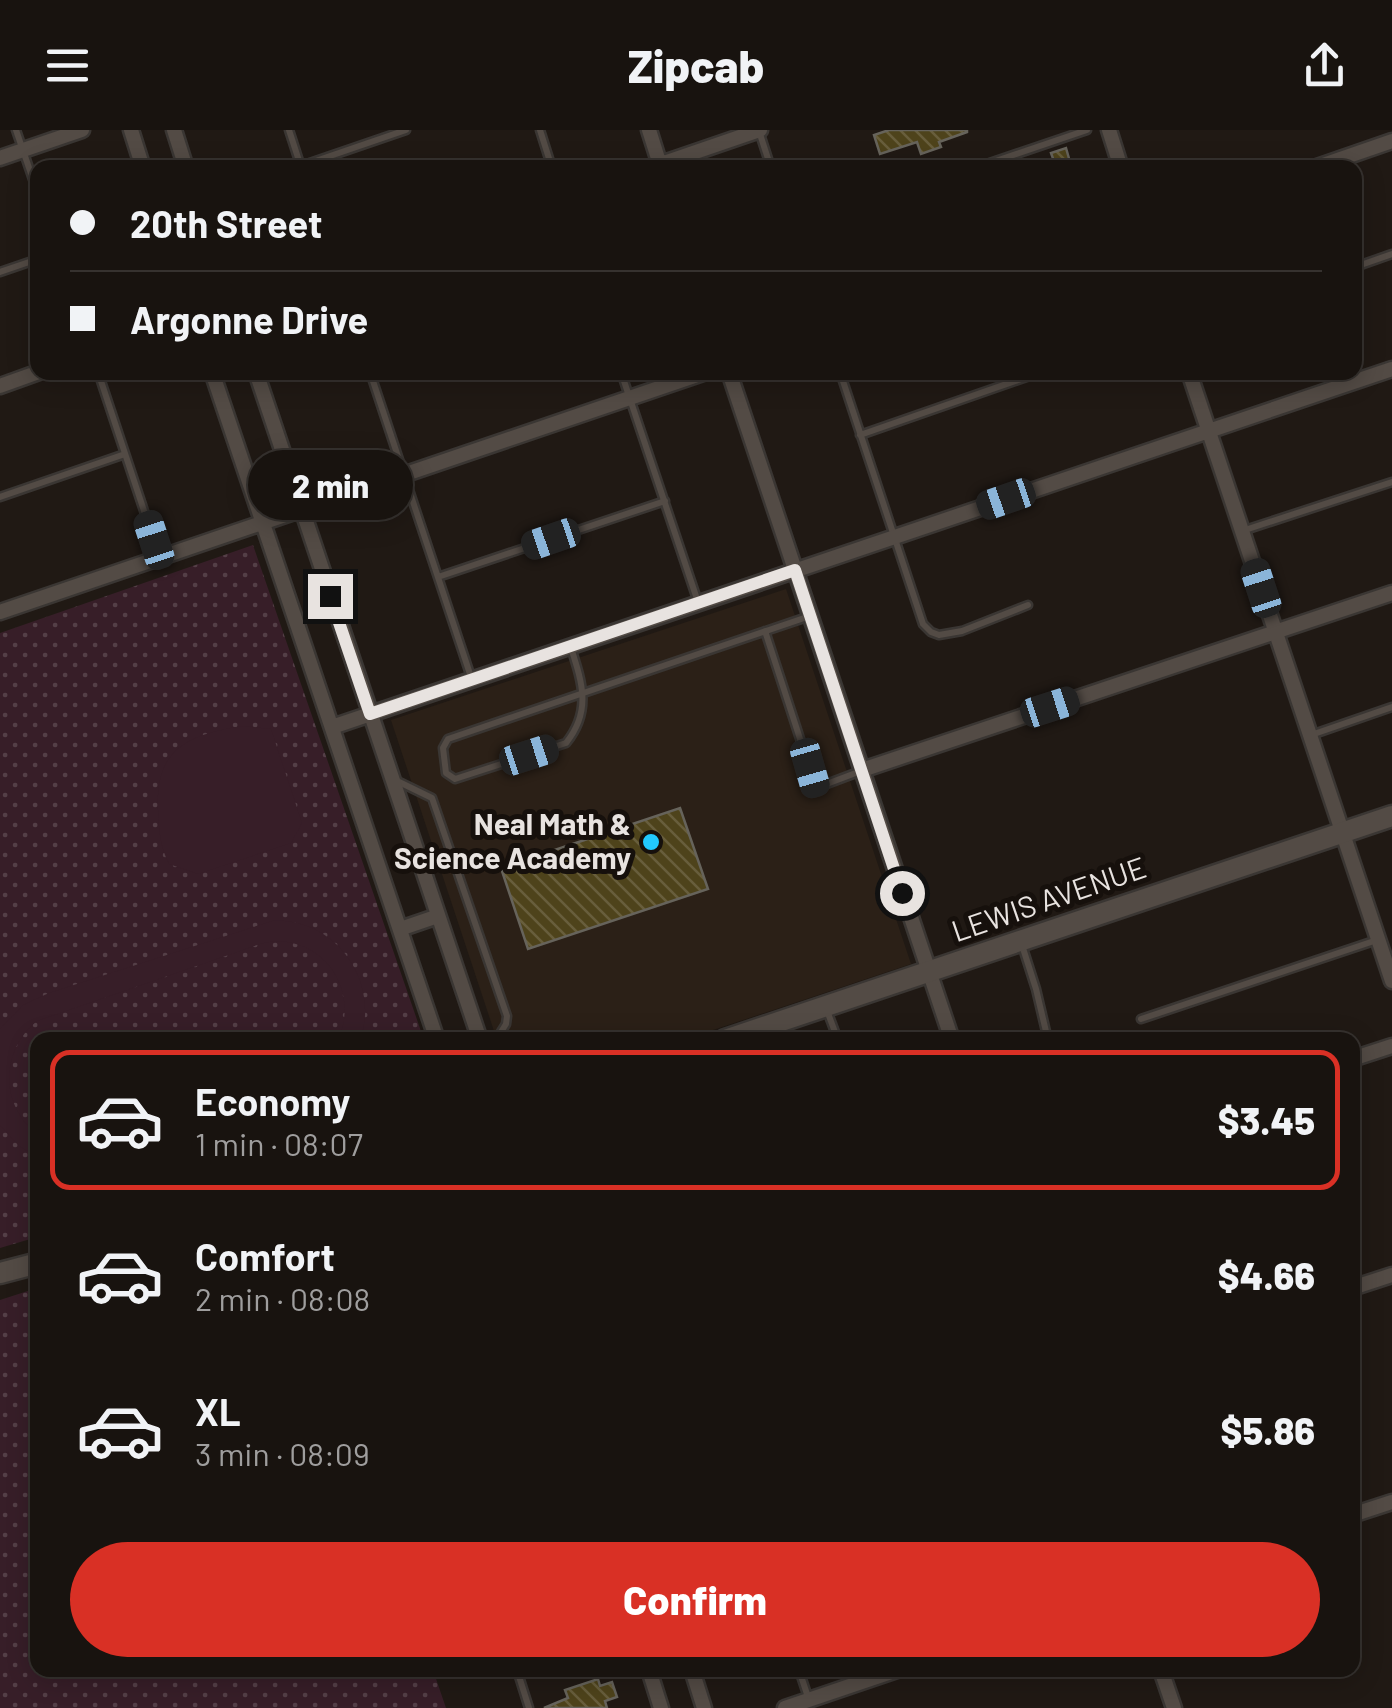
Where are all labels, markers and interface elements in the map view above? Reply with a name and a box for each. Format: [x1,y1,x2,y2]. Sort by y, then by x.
icon: menu [40,38,95,93]
text: Zipcab [628,38,764,92]
icon: share [1297,38,1352,93]
text: 20th Street [130,200,322,246]
text: Argonne Drive [130,296,368,342]
callout: 2 min [248,451,412,521]
text: 2 min [292,466,369,504]
car [973,475,1039,523]
car [130,507,178,573]
car [518,515,584,563]
car [1237,555,1285,621]
route end [308,574,353,619]
car [1017,683,1083,731]
car [496,731,562,779]
car [787,735,833,801]
place label: Neal Math & Science Academy [394,805,631,875]
marker: Neal Math & Science Academy [640,831,662,853]
street label: LEWIS AVENUE [946,848,1150,948]
route start [880,871,925,916]
icon: car [75,1075,165,1165]
text: Economy [195,1078,350,1124]
text: $3.45 [1218,1097,1315,1143]
text: 1 min · 08:07 [195,1124,363,1162]
icon: car [75,1230,165,1320]
text: Comfort [195,1233,335,1279]
text: $4.66 [1218,1252,1315,1298]
text: 2 min · 08:08 [195,1279,370,1317]
icon: car [75,1385,165,1475]
text: XL [195,1388,241,1434]
text: $5.86 [1221,1407,1315,1453]
text: 3 min · 08:09 [195,1434,370,1472]
button: Confirm [70,1542,1320,1657]

